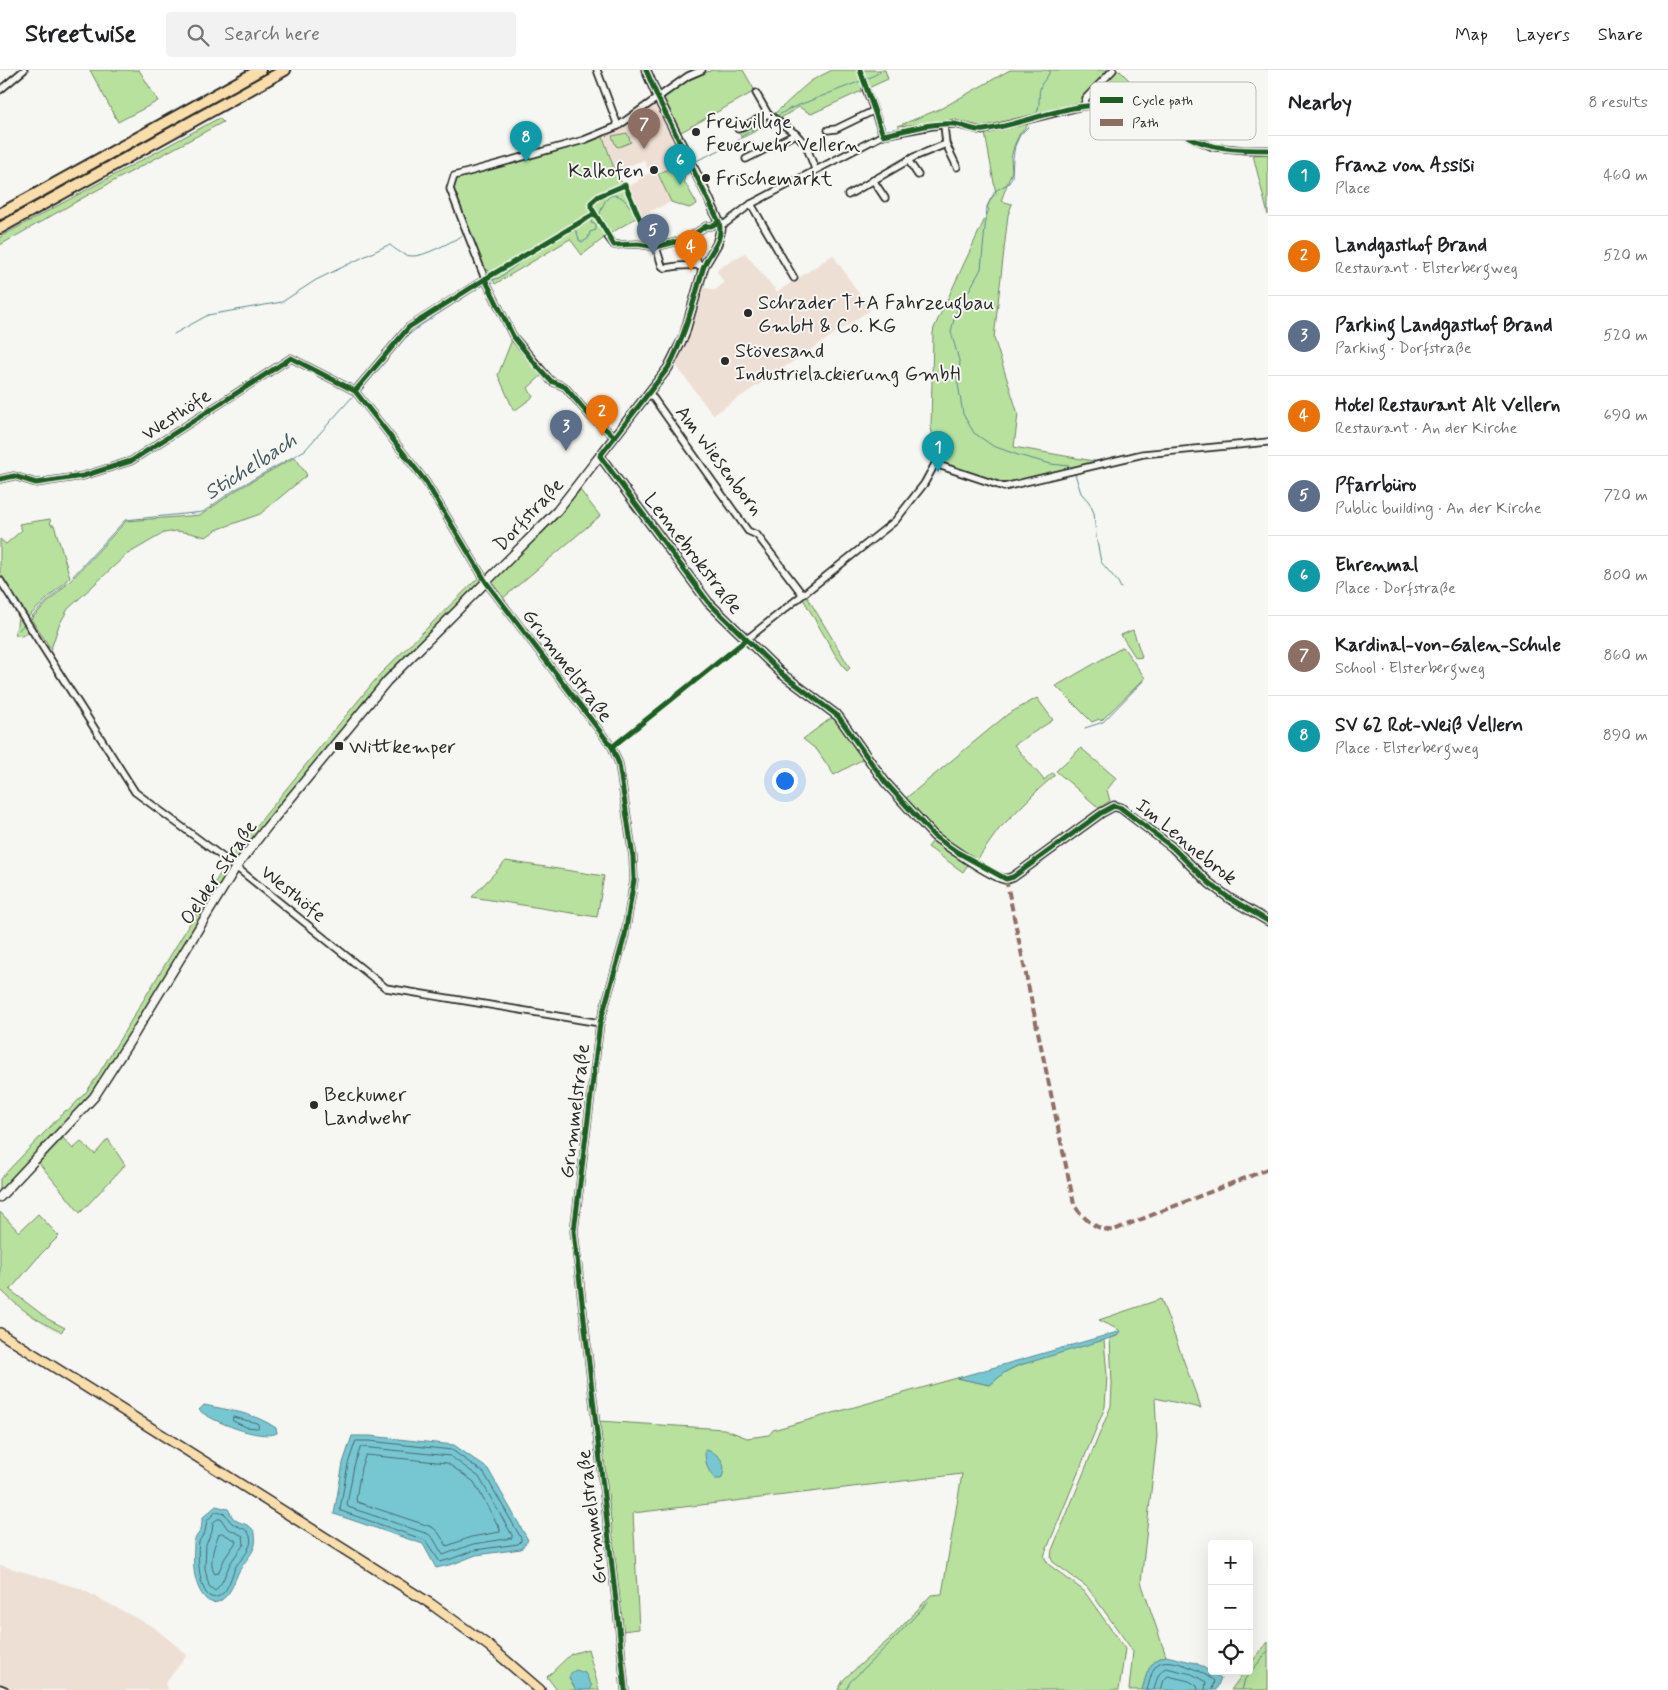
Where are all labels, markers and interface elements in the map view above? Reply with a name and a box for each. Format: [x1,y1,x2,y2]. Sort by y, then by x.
search box [166,12,516,57]
text: Streetwise [25,19,136,50]
icon: search [184,21,212,49]
text: Search here [224,22,320,47]
text: Map [1455,23,1488,47]
text: Layers [1516,23,1570,47]
text: Share [1598,23,1643,47]
legend [1090,82,1256,140]
text: Nearby [1288,89,1352,117]
text: Cycle path [1132,92,1193,110]
text: 8 results [1588,92,1648,113]
pin: 7 [628,108,660,149]
place label: Freiwillige Feuerwehr Vellern [706,109,861,159]
text: Path [1132,114,1159,132]
pin: 8 [510,121,542,162]
marker: Freiwillige Feuerwehr Vellern [690,126,702,138]
pin: 6 [664,144,696,185]
text: Franz von Assisi [1335,153,1475,178]
place label: Kalkofen [568,158,644,185]
marker: Kalkofen [648,164,660,176]
text: 1 [1300,165,1308,186]
text: 460 m [1603,165,1648,186]
place label: Frischemarkt [716,166,833,193]
marker: Frischemarkt [700,172,712,184]
text: Place [1335,178,1370,199]
pin: 5 [637,214,669,255]
pin: 4 [675,230,707,271]
text: Landgasthof Brand [1335,233,1487,258]
text: 2 [1300,245,1308,266]
text: 520 m [1603,245,1648,266]
text: Restaurant · Elsterbergweg [1335,258,1518,279]
place label: Schrader T+A Fahrzeugbau GmbH & Co. KG [758,290,994,340]
marker: Schrader T+A Fahrzeugbau GmbH & Co. KG [742,307,754,319]
text: Parking Landgasthof Brand [1335,313,1553,338]
text: 3 [1300,325,1308,346]
text: 520 m [1603,325,1648,346]
place label: Stövesand Industrielackierung GmbH [735,338,961,388]
text: Parking · Dorfstraße [1335,338,1472,359]
marker: Stövesand Industrielackierung GmbH [719,355,731,367]
street label: Westhöfe [137,383,217,448]
text: Hotel Restaurant Alt Vellern [1335,393,1560,418]
pin: 2 [586,395,618,436]
street label: Am Wiesenborn [668,400,769,522]
text: 4 [1299,405,1309,426]
text: 690 m [1604,405,1648,426]
pin: 3 [550,410,582,451]
text: Restaurant · An der Kirche [1335,418,1517,439]
water label: Stichelbach [199,426,302,507]
pin: 1 [922,431,954,472]
street label: Dorfstraße [488,472,570,558]
text: Pfarrbüro [1335,473,1416,498]
text: 5 [1299,485,1309,506]
text: 720 m [1603,485,1648,506]
street label: Lennebrokstraße [637,488,749,620]
text: Public building · An der Kirche [1335,498,1542,519]
text: Ehrenmal [1335,553,1418,578]
text: 6 [1300,565,1308,586]
text: 800 m [1603,565,1648,586]
text: Place · Dorfstraße [1335,578,1456,599]
street label: Grummelstraße [515,604,618,728]
text: Kardinal-von-Galen-Schule [1335,633,1561,658]
text: 7 [1299,645,1309,666]
text: 860 m [1603,645,1648,666]
text: School · Elsterbergweg [1335,658,1485,679]
text: SV 62 Rot-Weiß Vellern [1335,713,1523,738]
text: 8 [1299,725,1309,746]
text: 890 m [1603,725,1648,746]
place label: Wittkemper [349,734,456,761]
text: Place · Elsterbergweg [1335,738,1479,759]
marker: Wittkemper [333,740,345,752]
your location [772,768,798,794]
street label: Im Lennebrok [1129,793,1243,892]
street label: Oelder Straße [174,815,264,930]
street label: Westhöfe [254,859,332,929]
street label: Grummelstraße [554,1042,597,1180]
place label: Beckumer Landwehr [324,1082,412,1132]
marker: Beckumer Landwehr [308,1099,320,1111]
street label: Grummelstraße [571,1448,614,1586]
map controls [1208,1540,1253,1675]
button: + [1208,1540,1253,1585]
button: − [1208,1585,1253,1630]
button: locate [1208,1630,1253,1675]

